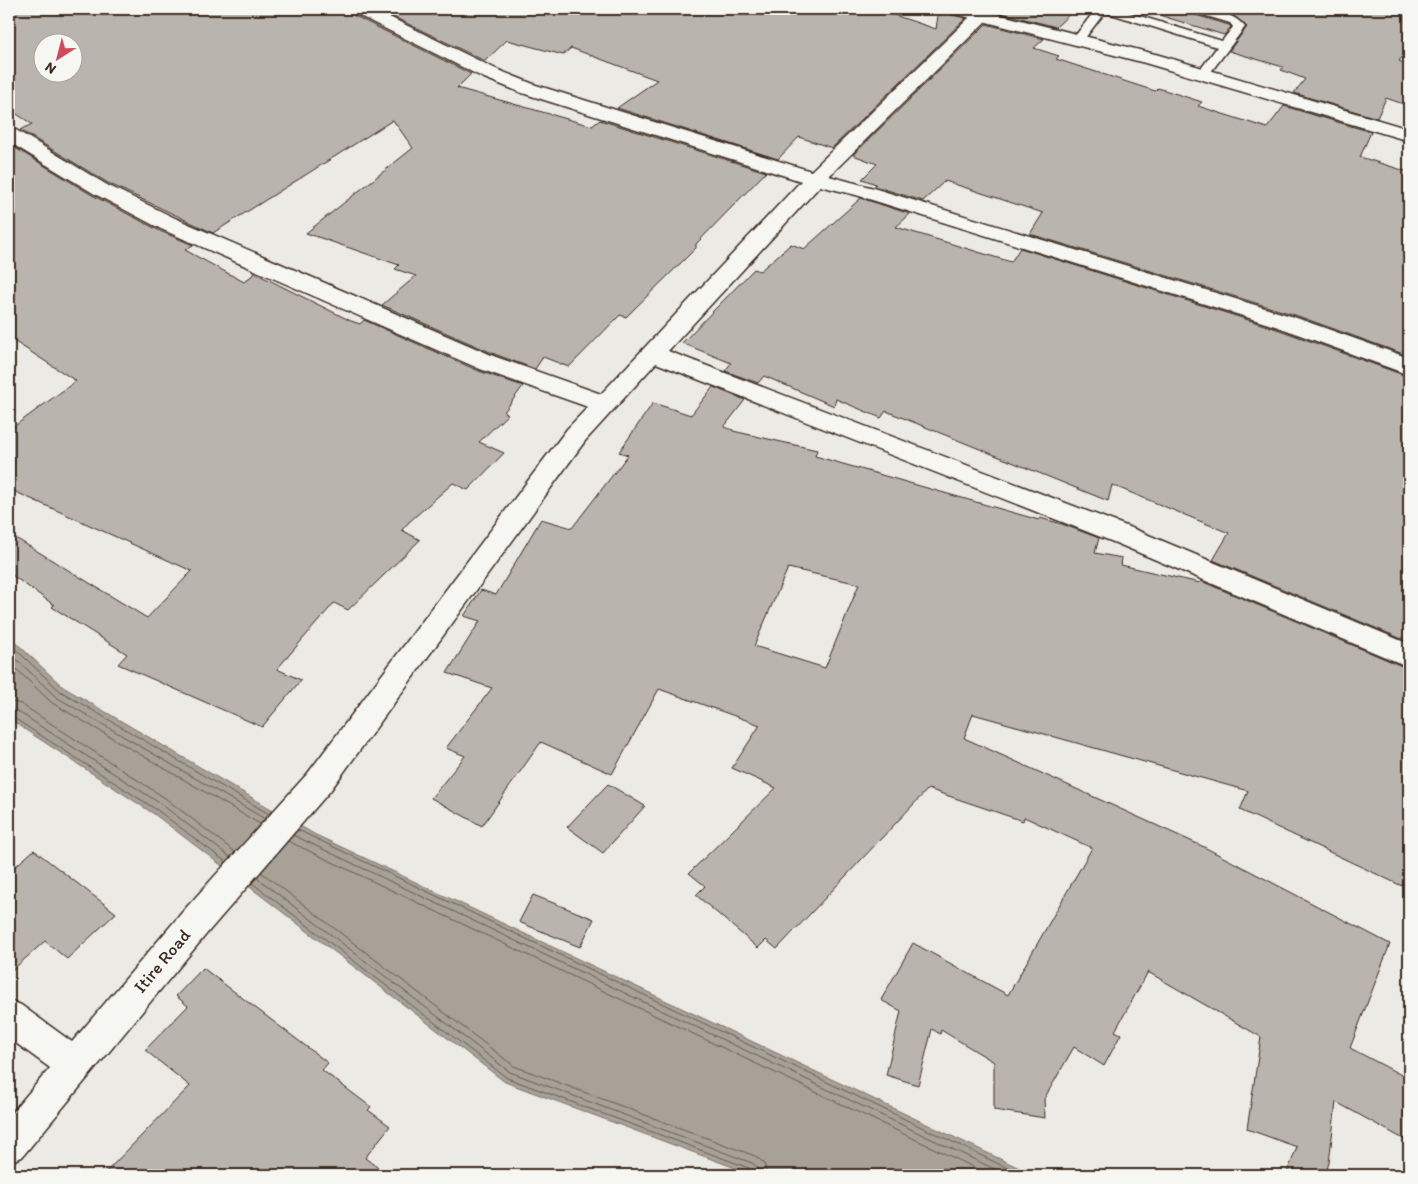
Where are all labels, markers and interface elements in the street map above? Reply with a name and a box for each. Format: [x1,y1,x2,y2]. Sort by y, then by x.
north arrow [32,32,82,82]
text: N [42,58,59,78]
street label: Itire Road [129,924,195,997]

